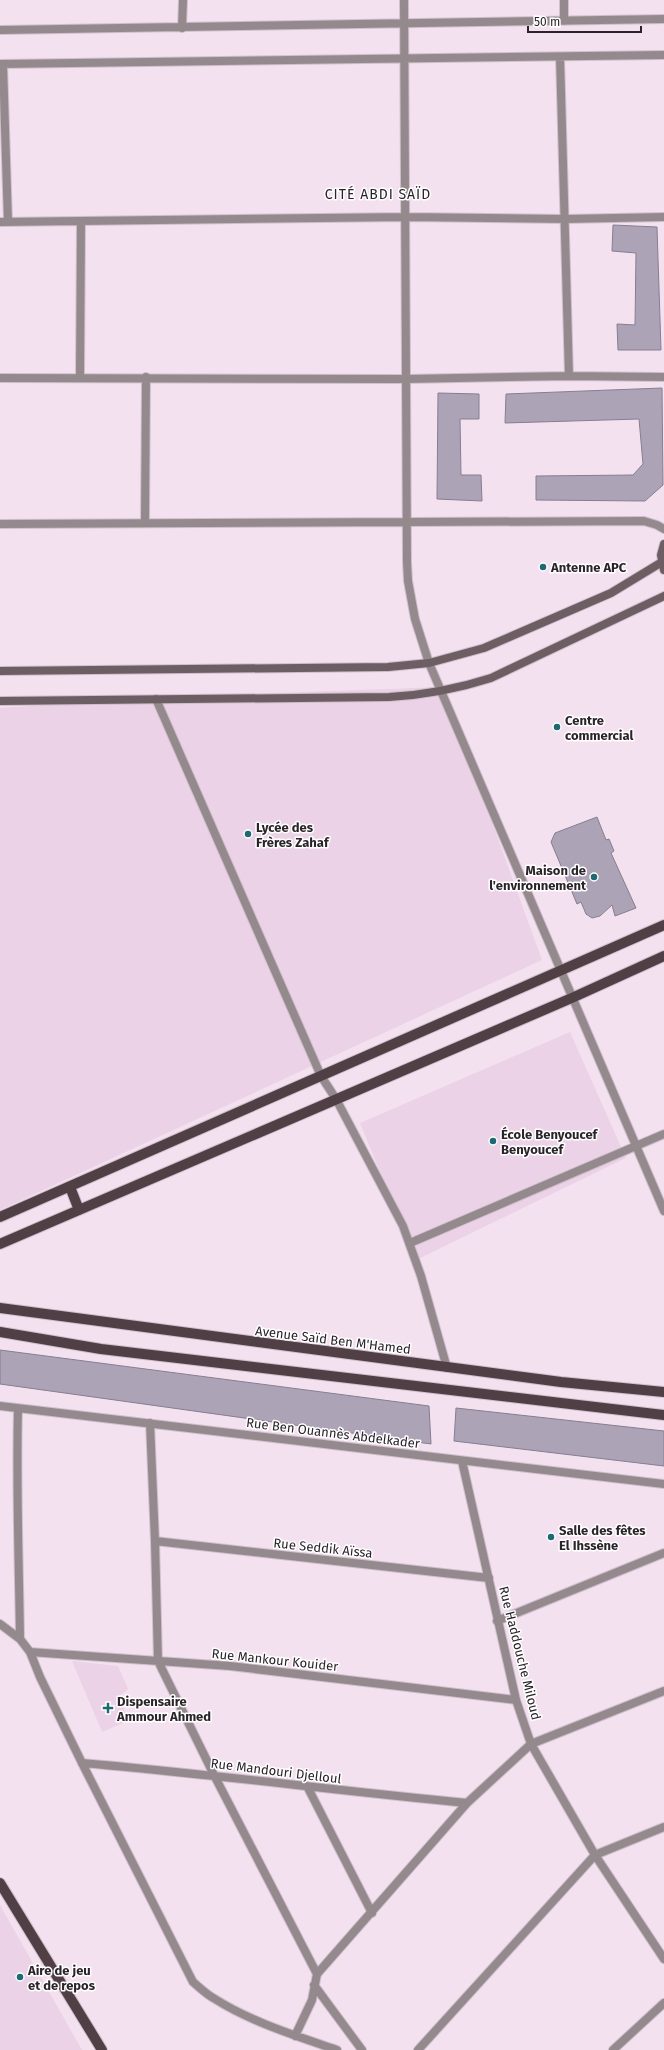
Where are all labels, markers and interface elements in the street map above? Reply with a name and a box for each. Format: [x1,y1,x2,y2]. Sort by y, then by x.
scale bar [528,8,641,34]
text: 50 m [534,15,560,29]
district label: CITÉ ABDI SAÏD [325,185,431,203]
place label: Antenne APC [550,560,627,575]
marker: Antenne APC [538,562,548,572]
place label: Centre commercial [565,713,633,743]
marker: Centre commercial [552,722,562,732]
place label: Lycée des Frères Zahaf [256,820,330,850]
marker: Lycée des Frères Zahaf [243,829,253,839]
place label: Maison de l'environnement [489,863,587,893]
marker: Maison de l'environnement [589,872,599,882]
place label: École Benyoucef Benyoucef [501,1126,599,1157]
marker: École Benyoucef Benyoucef [488,1136,498,1146]
street label: Avenue Saïd Ben M'Hamed [254,1323,412,1357]
street label: Rue Ben Ouannès Abdelkader [245,1415,421,1451]
place label: Salle des fêtes El Ihssène [559,1523,646,1553]
marker: Salle des fêtes El Ihssène [546,1532,556,1542]
street label: Rue Seddik Aïssa [273,1535,373,1561]
street label: Rue Haddouche Miloud [496,1585,544,1721]
street label: Rue Mankour Kouider [211,1646,339,1674]
place label: Dispensaire Ammour Ahmed [116,1694,211,1724]
marker: Dispensaire Ammour Ahmed [102,1702,114,1714]
street label: Rue Mandouri Djelloul [210,1756,342,1786]
place label: Aire de jeu et de repos [27,1963,96,1993]
marker: Aire de jeu et de repos [15,1972,25,1982]

